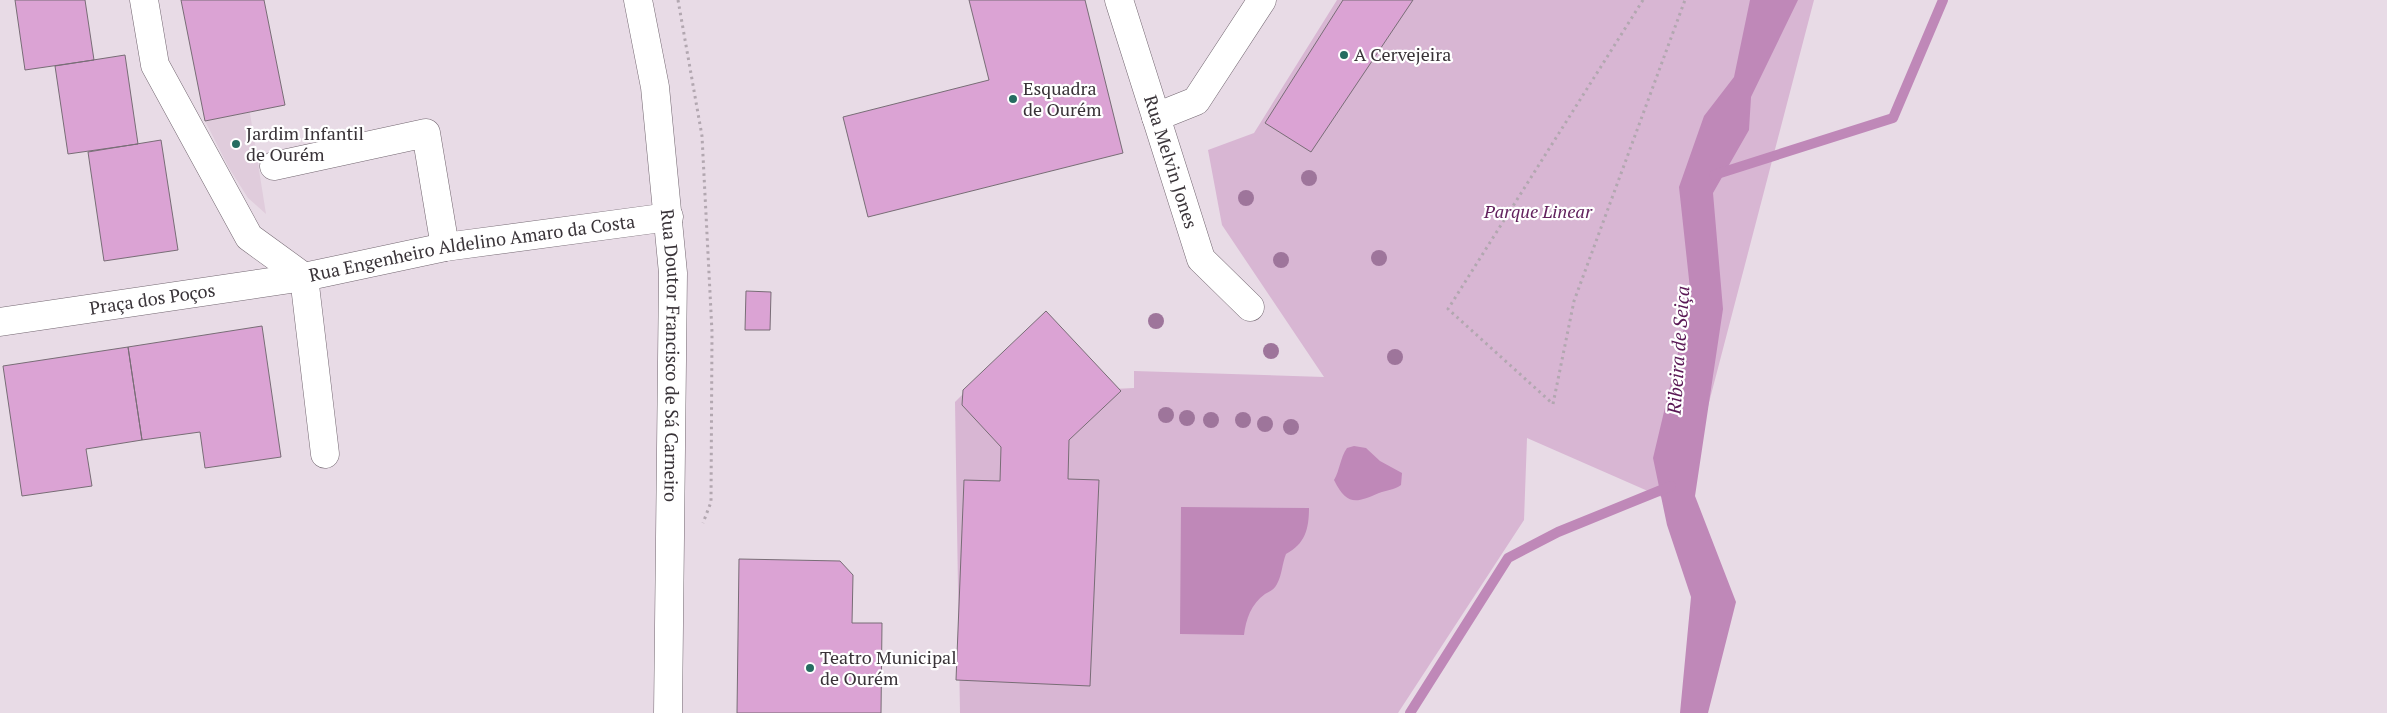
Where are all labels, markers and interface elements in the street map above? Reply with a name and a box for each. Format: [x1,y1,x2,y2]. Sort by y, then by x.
place label: A Cervejeira [1354,42,1451,66]
marker: A Cervejeira [1338,49,1350,61]
place label: Esquadra de Ourém [1023,76,1102,121]
street label: Rua Melvin Jones [1139,92,1204,232]
marker: Esquadra de Ourém [1007,93,1019,105]
place label: Jardim Infantil de Ourém [246,121,364,166]
marker: Jardim Infantil de Ourém [230,138,242,150]
park label: Parque Linear [1483,199,1593,223]
street label: Rua Doutor Francisco de Sá Carneiro [656,208,686,502]
street label: Rua Engenheiro Aldelino Amaro da Costa [307,209,637,287]
street label: Praça dos Poços [88,277,217,320]
water label: Ribeira de Seiça [1660,285,1694,416]
place label: Teatro Municipal de Ourém [820,645,957,690]
marker: Teatro Municipal de Ourém [804,662,816,674]

